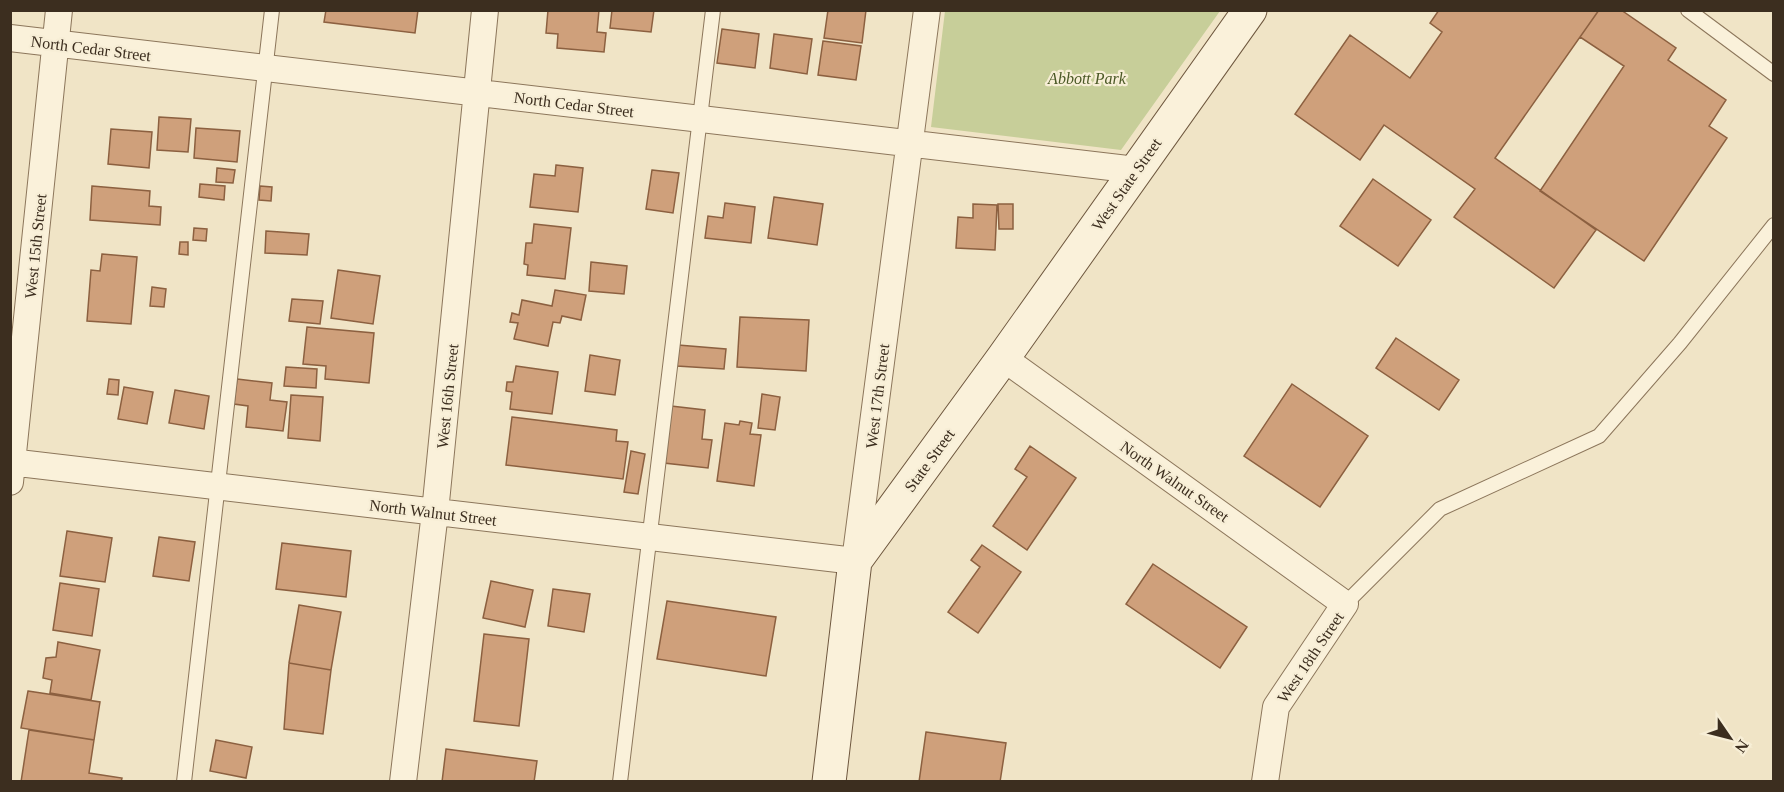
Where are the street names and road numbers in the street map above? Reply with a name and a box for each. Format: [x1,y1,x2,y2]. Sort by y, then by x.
street label: North Cedar Street [30,33,152,64]
street label: North Cedar Street [513,89,635,120]
street label: West State Street [1088,134,1165,234]
street label: West 15th Street [22,192,50,299]
street label: West 16th Street [434,342,462,449]
street label: West 17th Street [863,342,892,449]
street label: State Street [901,425,958,495]
street label: North Walnut Street [1117,438,1233,525]
street label: North Walnut Street [368,496,498,529]
street label: West 18th Street [1274,608,1347,706]

